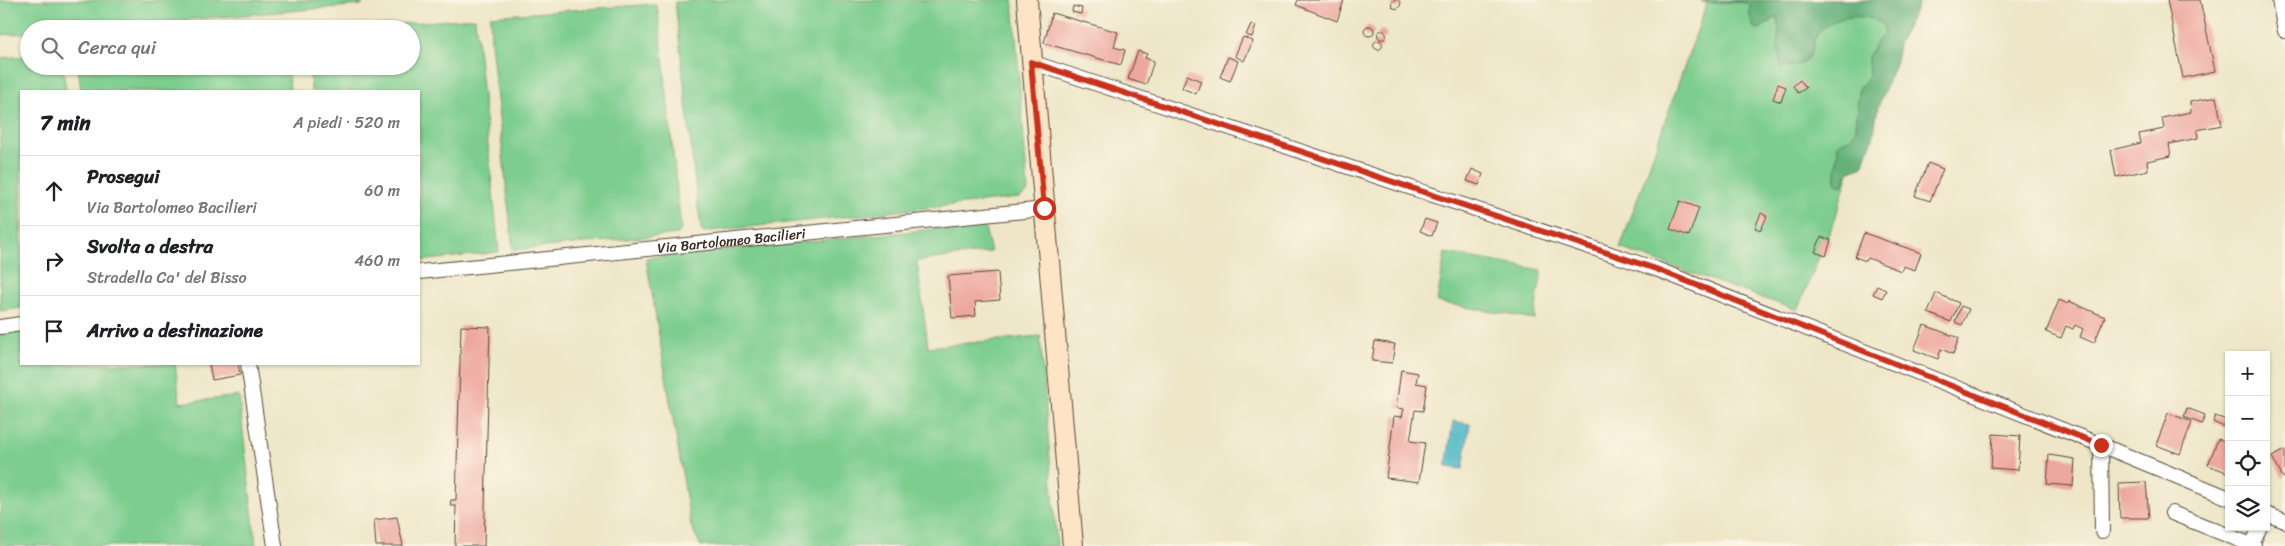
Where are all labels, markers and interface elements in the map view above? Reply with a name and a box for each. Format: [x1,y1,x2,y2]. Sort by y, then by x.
search box [20,20,420,75]
text: Cerca qui [78,31,156,64]
icon: search [38,34,66,62]
text: 7 min [40,104,91,142]
text: A piedi · 520 m [293,108,400,137]
text: Prosegui [87,160,160,193]
text: 60 m [364,176,400,205]
icon: ahead [40,177,68,205]
text: Via Bartolomeo Bacilieri [87,193,257,222]
route start [1033,197,1056,220]
street label: Via Bartolomeo Bacilieri [656,220,808,260]
text: Svolta a destra [87,230,213,263]
text: 460 m [354,246,400,275]
icon: right [40,247,68,275]
text: Stradella Ca' del Bisso [87,263,247,292]
text: Arrivo a destinazione [87,314,263,347]
icon: arrive [40,317,68,345]
map controls [2225,351,2270,531]
button: + [2225,351,2270,396]
button: − [2225,396,2270,441]
route end [2090,434,2113,457]
button: locate [2225,441,2270,486]
button: layers [2225,486,2270,531]

